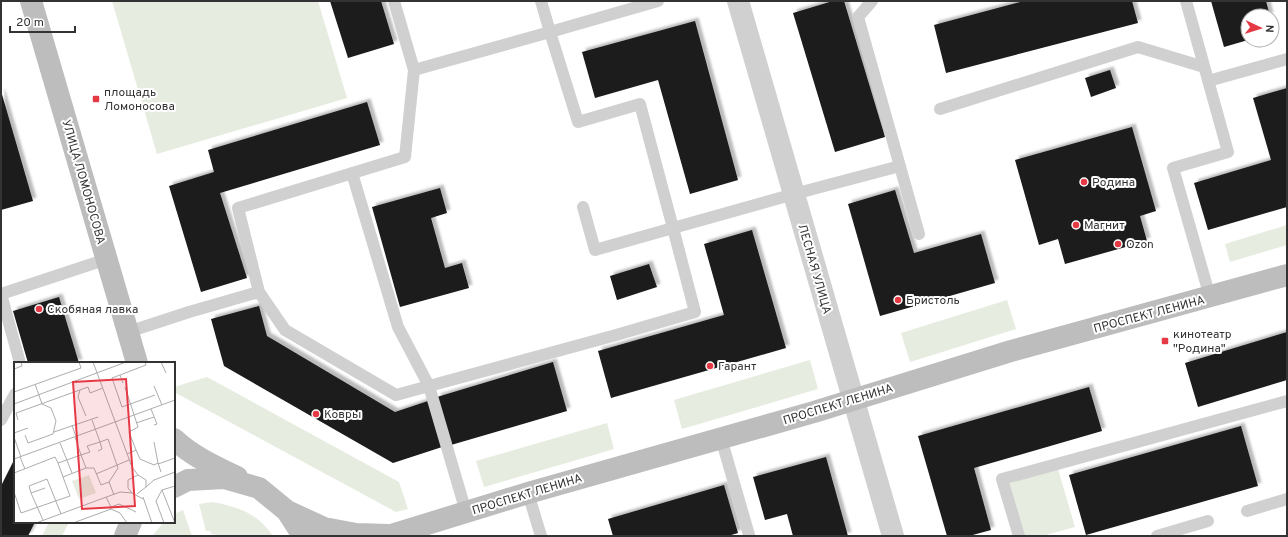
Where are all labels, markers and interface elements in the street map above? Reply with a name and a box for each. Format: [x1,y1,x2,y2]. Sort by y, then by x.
scale bar [10,8,75,34]
north arrow [1240,8,1280,48]
text: 20 m [16,15,44,31]
text: N [1262,24,1276,33]
place label: площадь Ломоносова [104,85,175,115]
marker: площадь Ломоносова [91,94,101,104]
street label: УЛИЦА ЛОМОНОСОВА [58,118,109,247]
place label: Родина [1092,175,1135,191]
marker: Родина [1079,177,1089,187]
place label: Магнит [1084,218,1125,234]
marker: Магнит [1071,220,1081,230]
street label: ЛЕСНАЯ УЛИЦА [793,222,835,316]
place label: Ozon [1126,237,1154,253]
marker: Ozon [1113,239,1123,249]
street label: ПРОСПЕКТ ЛЕНИНА [1092,292,1207,338]
place label: Бристоль [906,293,960,309]
marker: Бристоль [893,295,903,305]
place label: Скобяная лавка [47,302,138,318]
marker: Скобяная лавка [34,304,44,314]
place label: кинотеатр "Родина" [1173,327,1232,357]
marker: кинотеатр "Родина" [1160,336,1170,346]
place label: Гарант [718,359,757,375]
marker: Гарант [705,361,715,371]
inset map [14,362,175,523]
street label: ПРОСПЕКТ ЛЕНИНА [781,381,895,429]
place label: Ковры [324,407,361,423]
marker: Ковры [311,409,321,419]
street label: ПРОСПЕКТ ЛЕНИНА [470,471,584,519]

